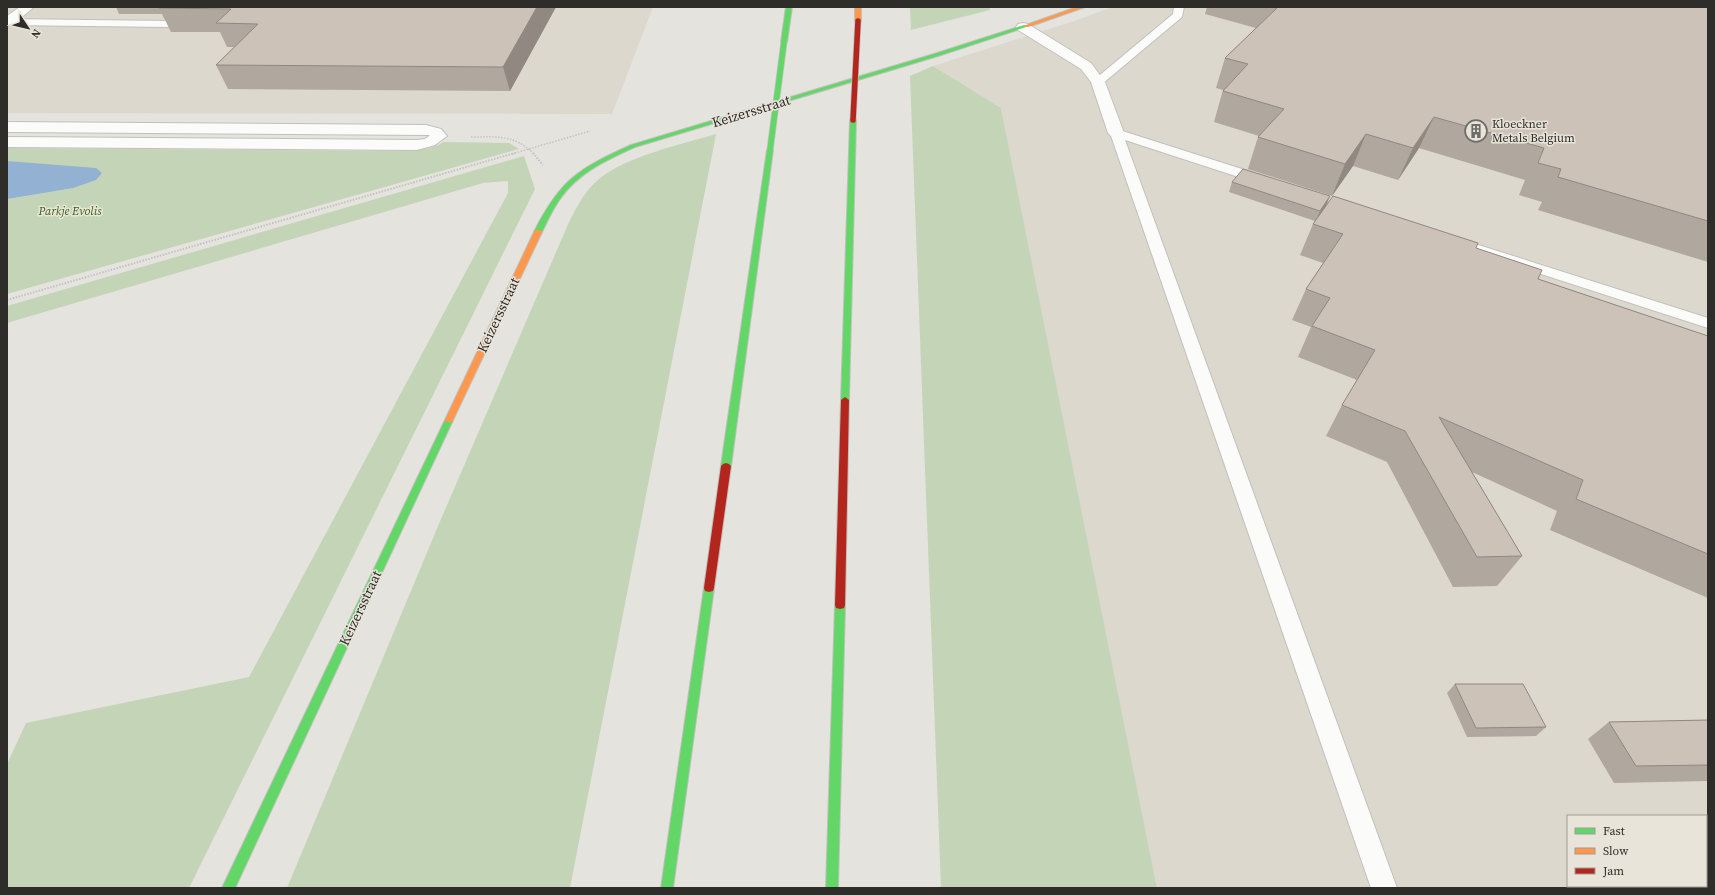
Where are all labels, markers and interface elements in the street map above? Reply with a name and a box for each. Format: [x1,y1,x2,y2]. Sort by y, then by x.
north arrow [8,8,48,48]
text: N [27,26,44,41]
street label: Keizersstraat [709,89,793,132]
place label: Kloeckner Metals Belgium [1492,116,1575,146]
building icon: Kloeckner Metals Belgium [1463,118,1489,144]
park label: Parkje Evolis [37,203,102,219]
street label: Keizersstraat [472,274,524,356]
street label: Keizersstraat [334,567,386,649]
legend [1567,815,1707,887]
text: Fast [1603,823,1625,839]
text: Slow [1603,843,1629,859]
text: Jam [1602,863,1624,879]

